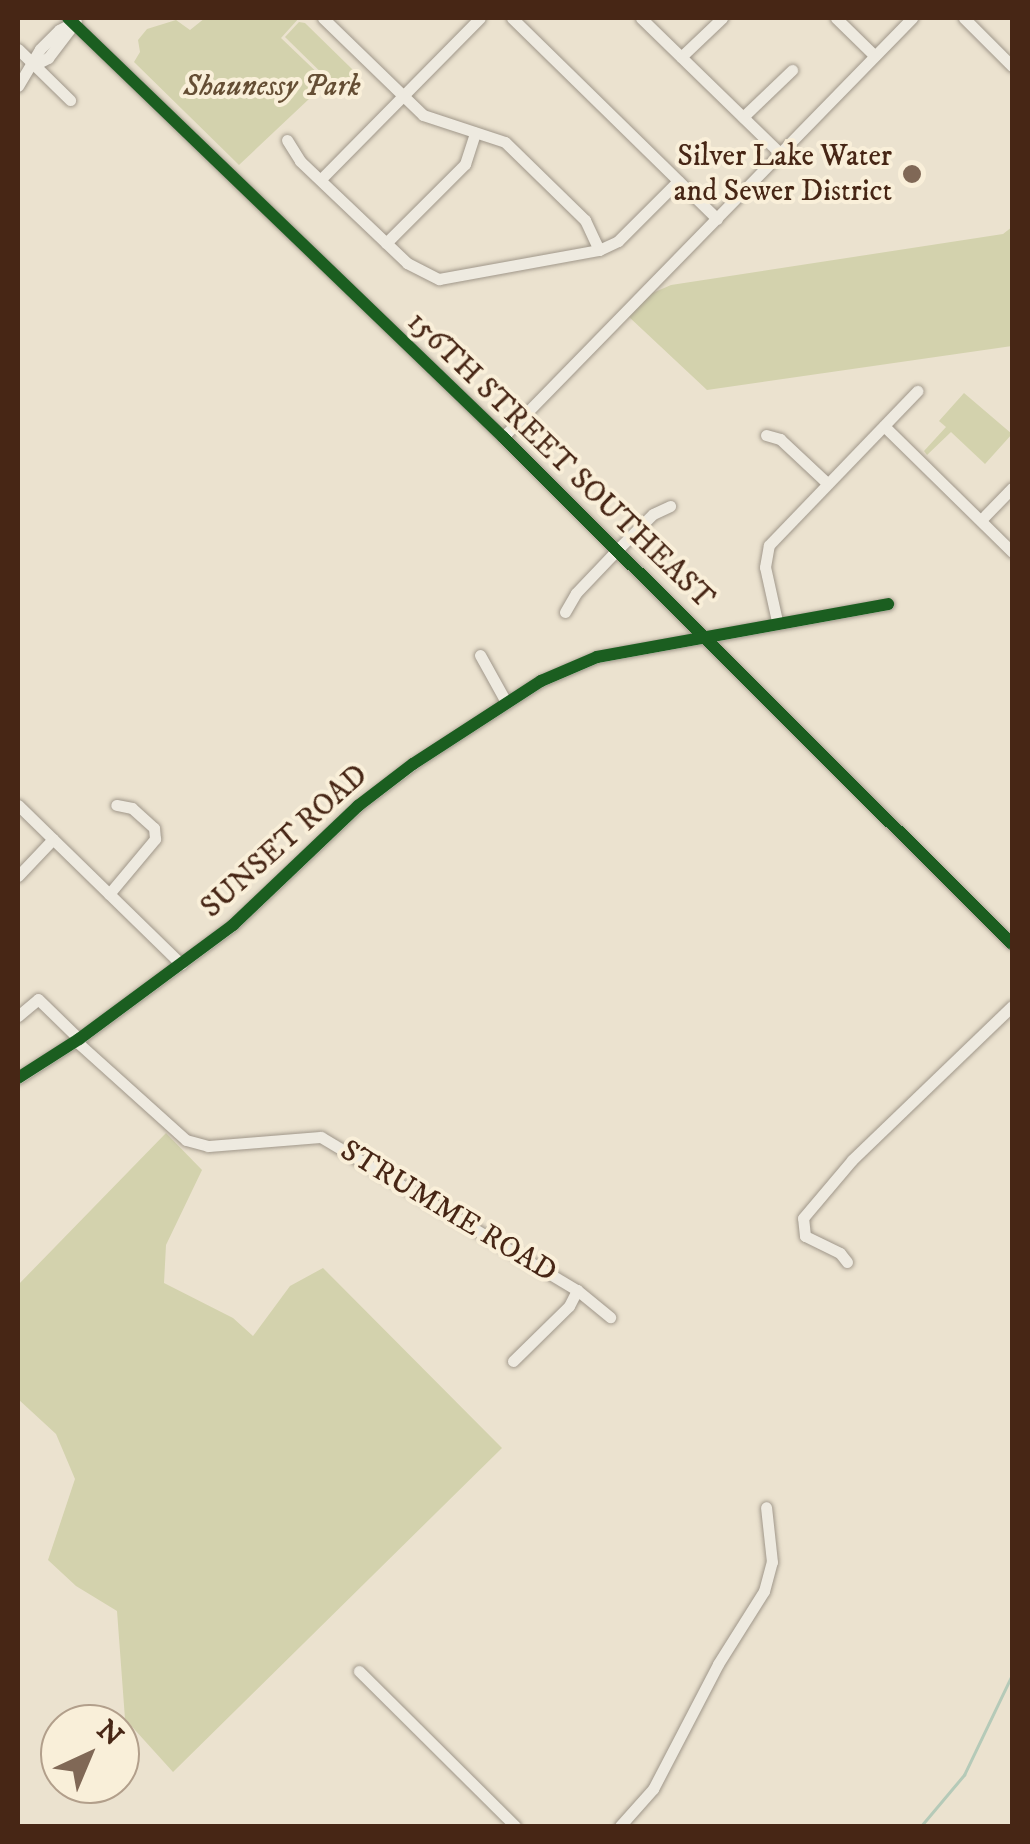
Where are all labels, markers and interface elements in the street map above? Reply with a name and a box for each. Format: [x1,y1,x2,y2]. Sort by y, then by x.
park label: Shaunessy Park [183,69,361,105]
place label: Silver Lake Water and Sewer District [674,139,892,210]
marker: Silver Lake Water and Sewer District [901,163,923,185]
street label: 156TH STREET SOUTHEAST [399,305,721,617]
street label: SUNSET ROAD [194,758,376,926]
street label: STRUMME ROAD [333,1133,563,1291]
north arrow [40,1704,140,1804]
text: N [89,1713,130,1754]

